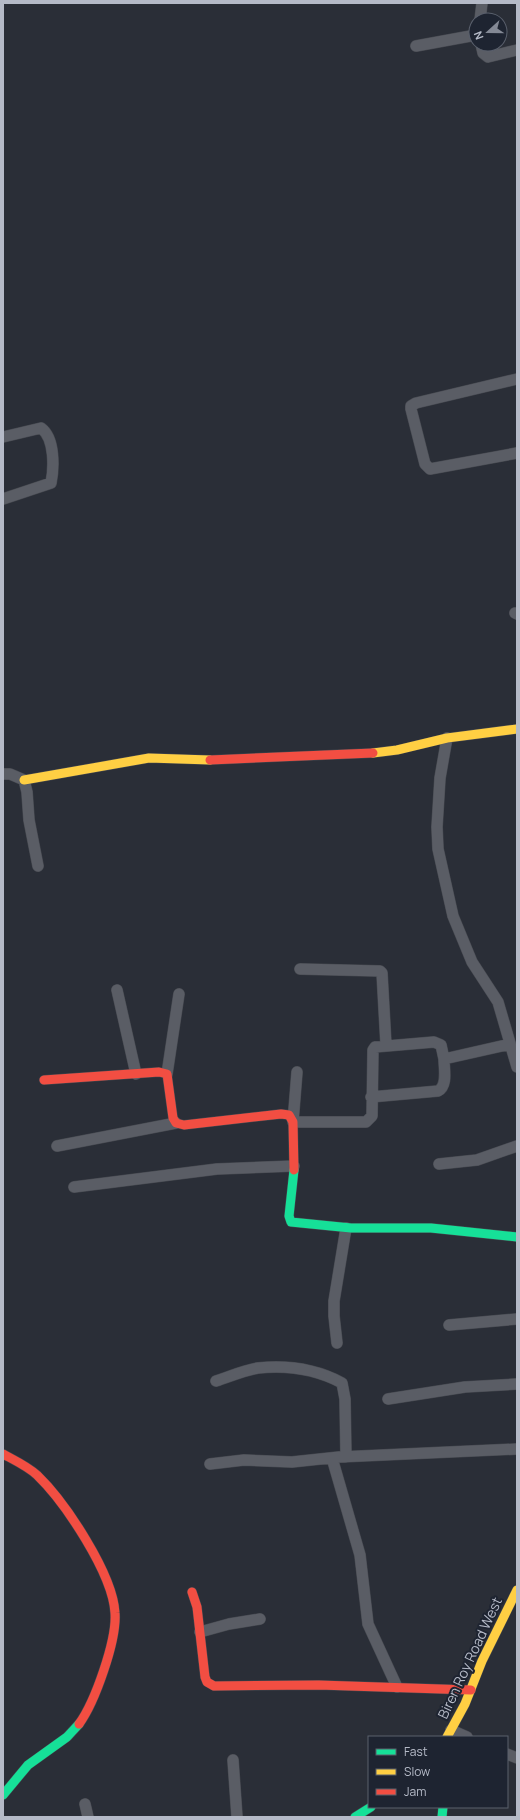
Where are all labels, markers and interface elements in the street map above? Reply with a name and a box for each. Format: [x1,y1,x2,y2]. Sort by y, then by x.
north arrow [468,12,508,52]
text: N [470,29,487,42]
street label: Biren Roy Road West [433,1594,506,1722]
legend [368,1736,508,1808]
text: Fast [404,1743,428,1760]
text: Slow [404,1763,430,1780]
text: Jam [404,1783,426,1800]

